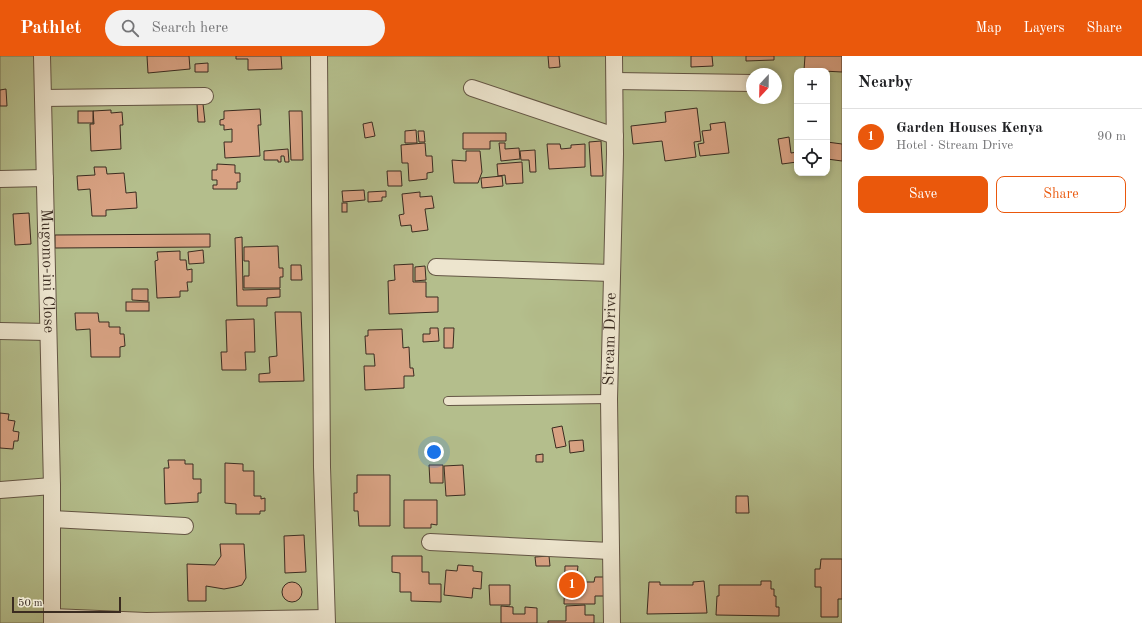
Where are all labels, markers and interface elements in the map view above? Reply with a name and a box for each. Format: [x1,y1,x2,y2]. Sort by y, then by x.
search box [105,10,385,46]
icon: search [119,17,141,39]
text: Pathlet [20,19,81,38]
text: Search here [151,21,228,36]
text: Map [976,21,1002,35]
text: Layers [1024,21,1065,35]
text: Share [1087,21,1122,35]
north arrow [746,68,782,104]
map controls [794,68,830,176]
button: + [794,68,830,104]
text: Nearby [858,74,913,91]
button: − [794,104,830,140]
text: Garden Houses Kenya [896,121,1043,136]
text: 1 [867,130,875,143]
text: 90 m [1097,130,1126,143]
text: Hotel · Stream Drive [896,139,1013,152]
button: locate [794,140,830,176]
button: Save [858,176,988,213]
button: Share [996,176,1126,213]
street label: Mugomo-ini Close [38,209,56,333]
street label: Stream Drive [601,292,620,386]
your location [424,442,444,462]
pin: 1 [559,570,585,600]
scale bar [12,595,121,614]
text: 50 m [18,598,43,609]

